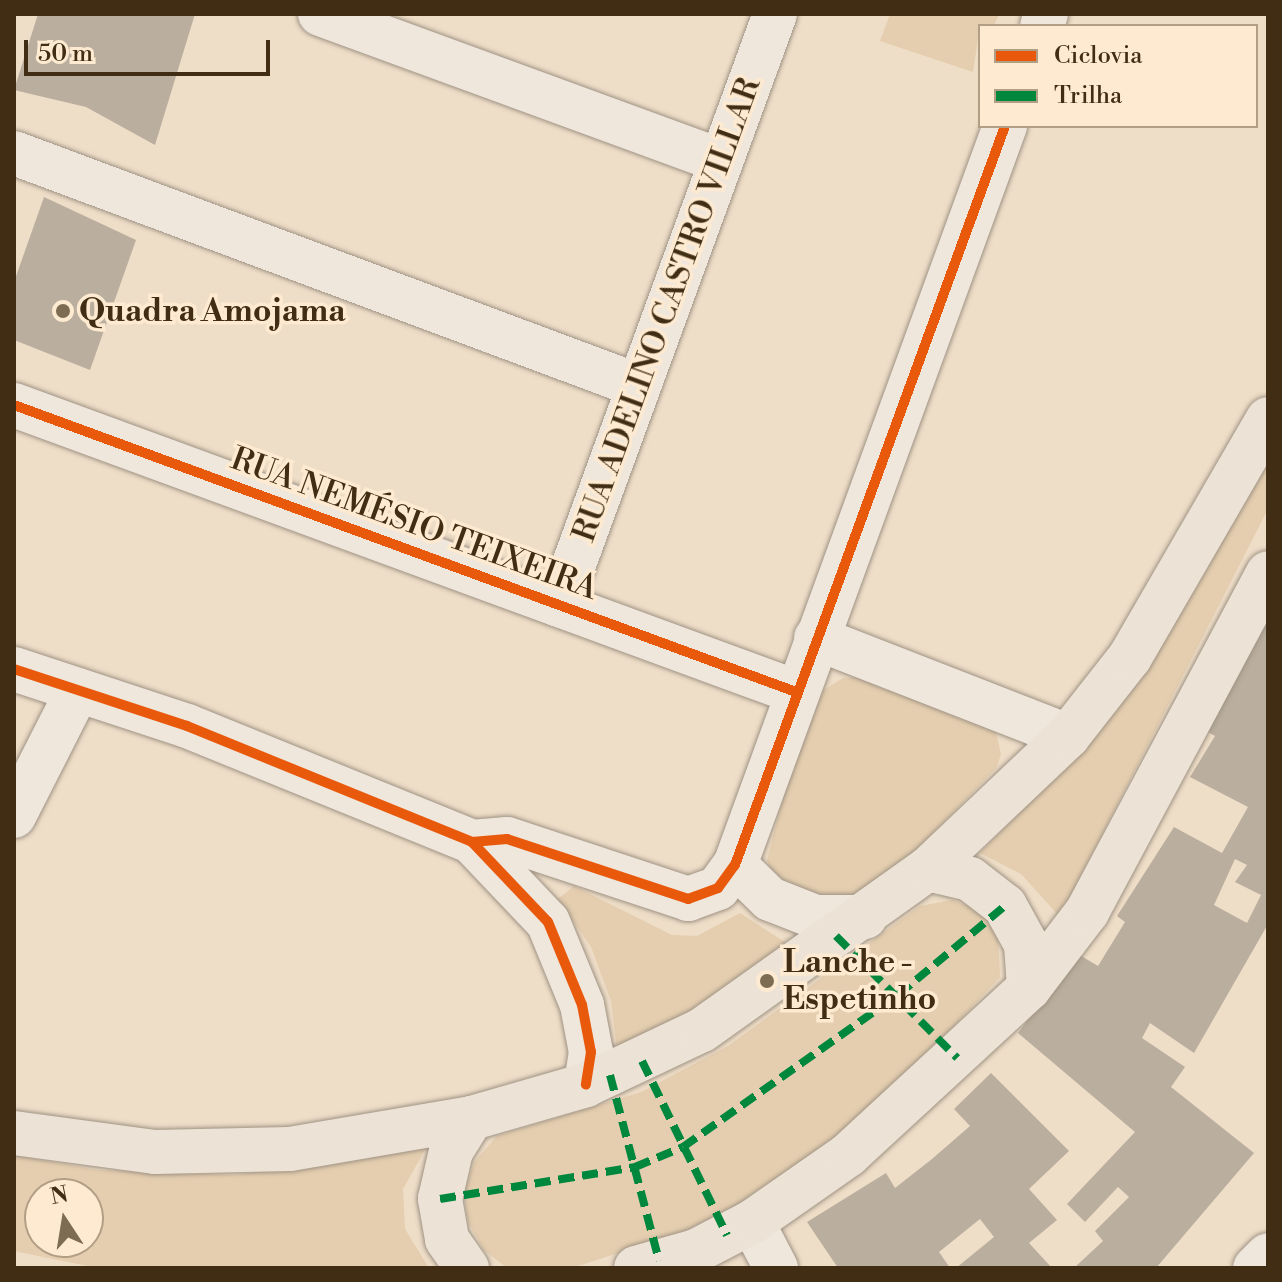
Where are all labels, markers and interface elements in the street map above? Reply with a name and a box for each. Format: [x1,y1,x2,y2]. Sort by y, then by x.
scale bar [28,24,274,74]
legend [978,24,1258,128]
text: 50 m [38,39,93,69]
text: Ciclovia [1054,41,1142,71]
street label: RUA ADELINO CASTRO VILLAR [565,73,769,547]
text: Trilha [1054,81,1122,111]
place label: Quadra Amojama [79,292,346,330]
marker: Quadra Amojama [54,302,72,320]
street label: RUA NEMÉSIO TEIXEIRA [226,440,602,608]
place label: Lanche - Espetinho [783,944,936,1019]
marker: Lanche - Espetinho [758,972,776,990]
north arrow [24,1178,104,1258]
text: N [48,1181,71,1211]

